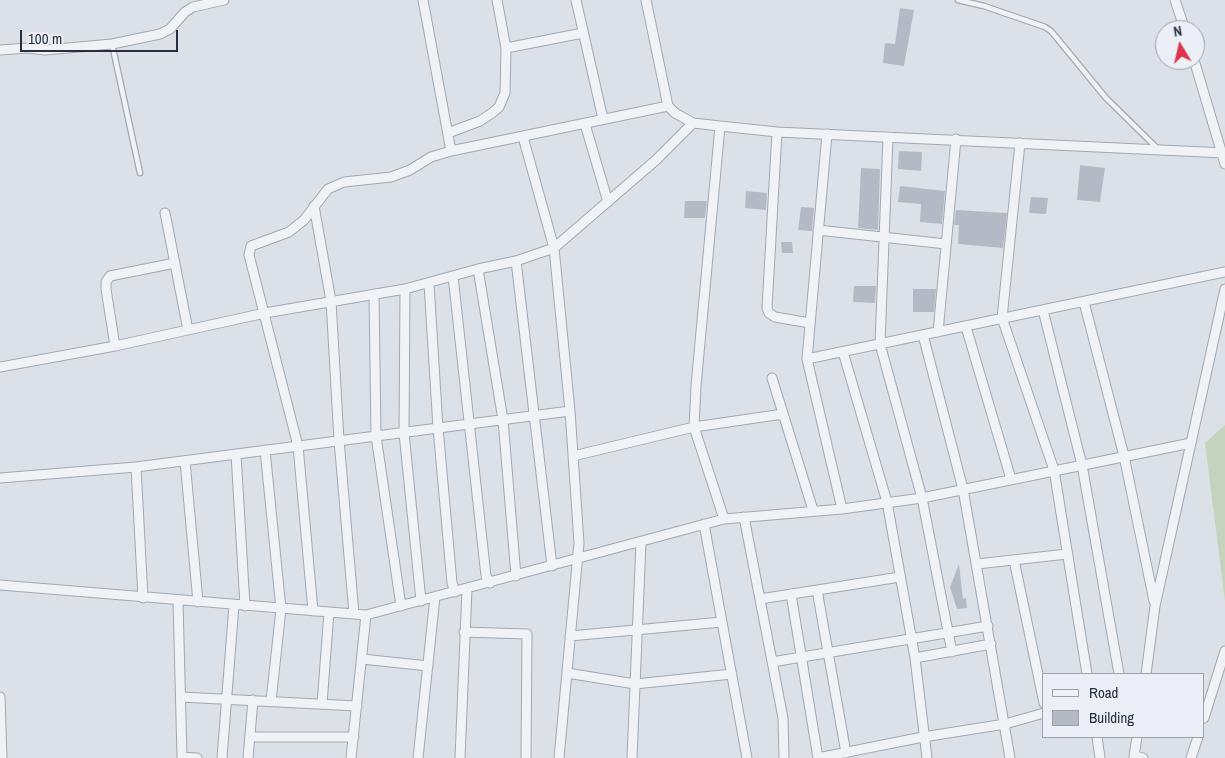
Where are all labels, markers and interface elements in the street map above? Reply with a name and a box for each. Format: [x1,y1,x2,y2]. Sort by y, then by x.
scale bar [22,20,180,52]
north arrow [1155,20,1205,70]
text: N [1172,22,1183,41]
text: 100 m [28,28,62,49]
legend [1042,673,1205,738]
text: Road [1089,682,1118,703]
text: Building [1089,707,1134,728]

